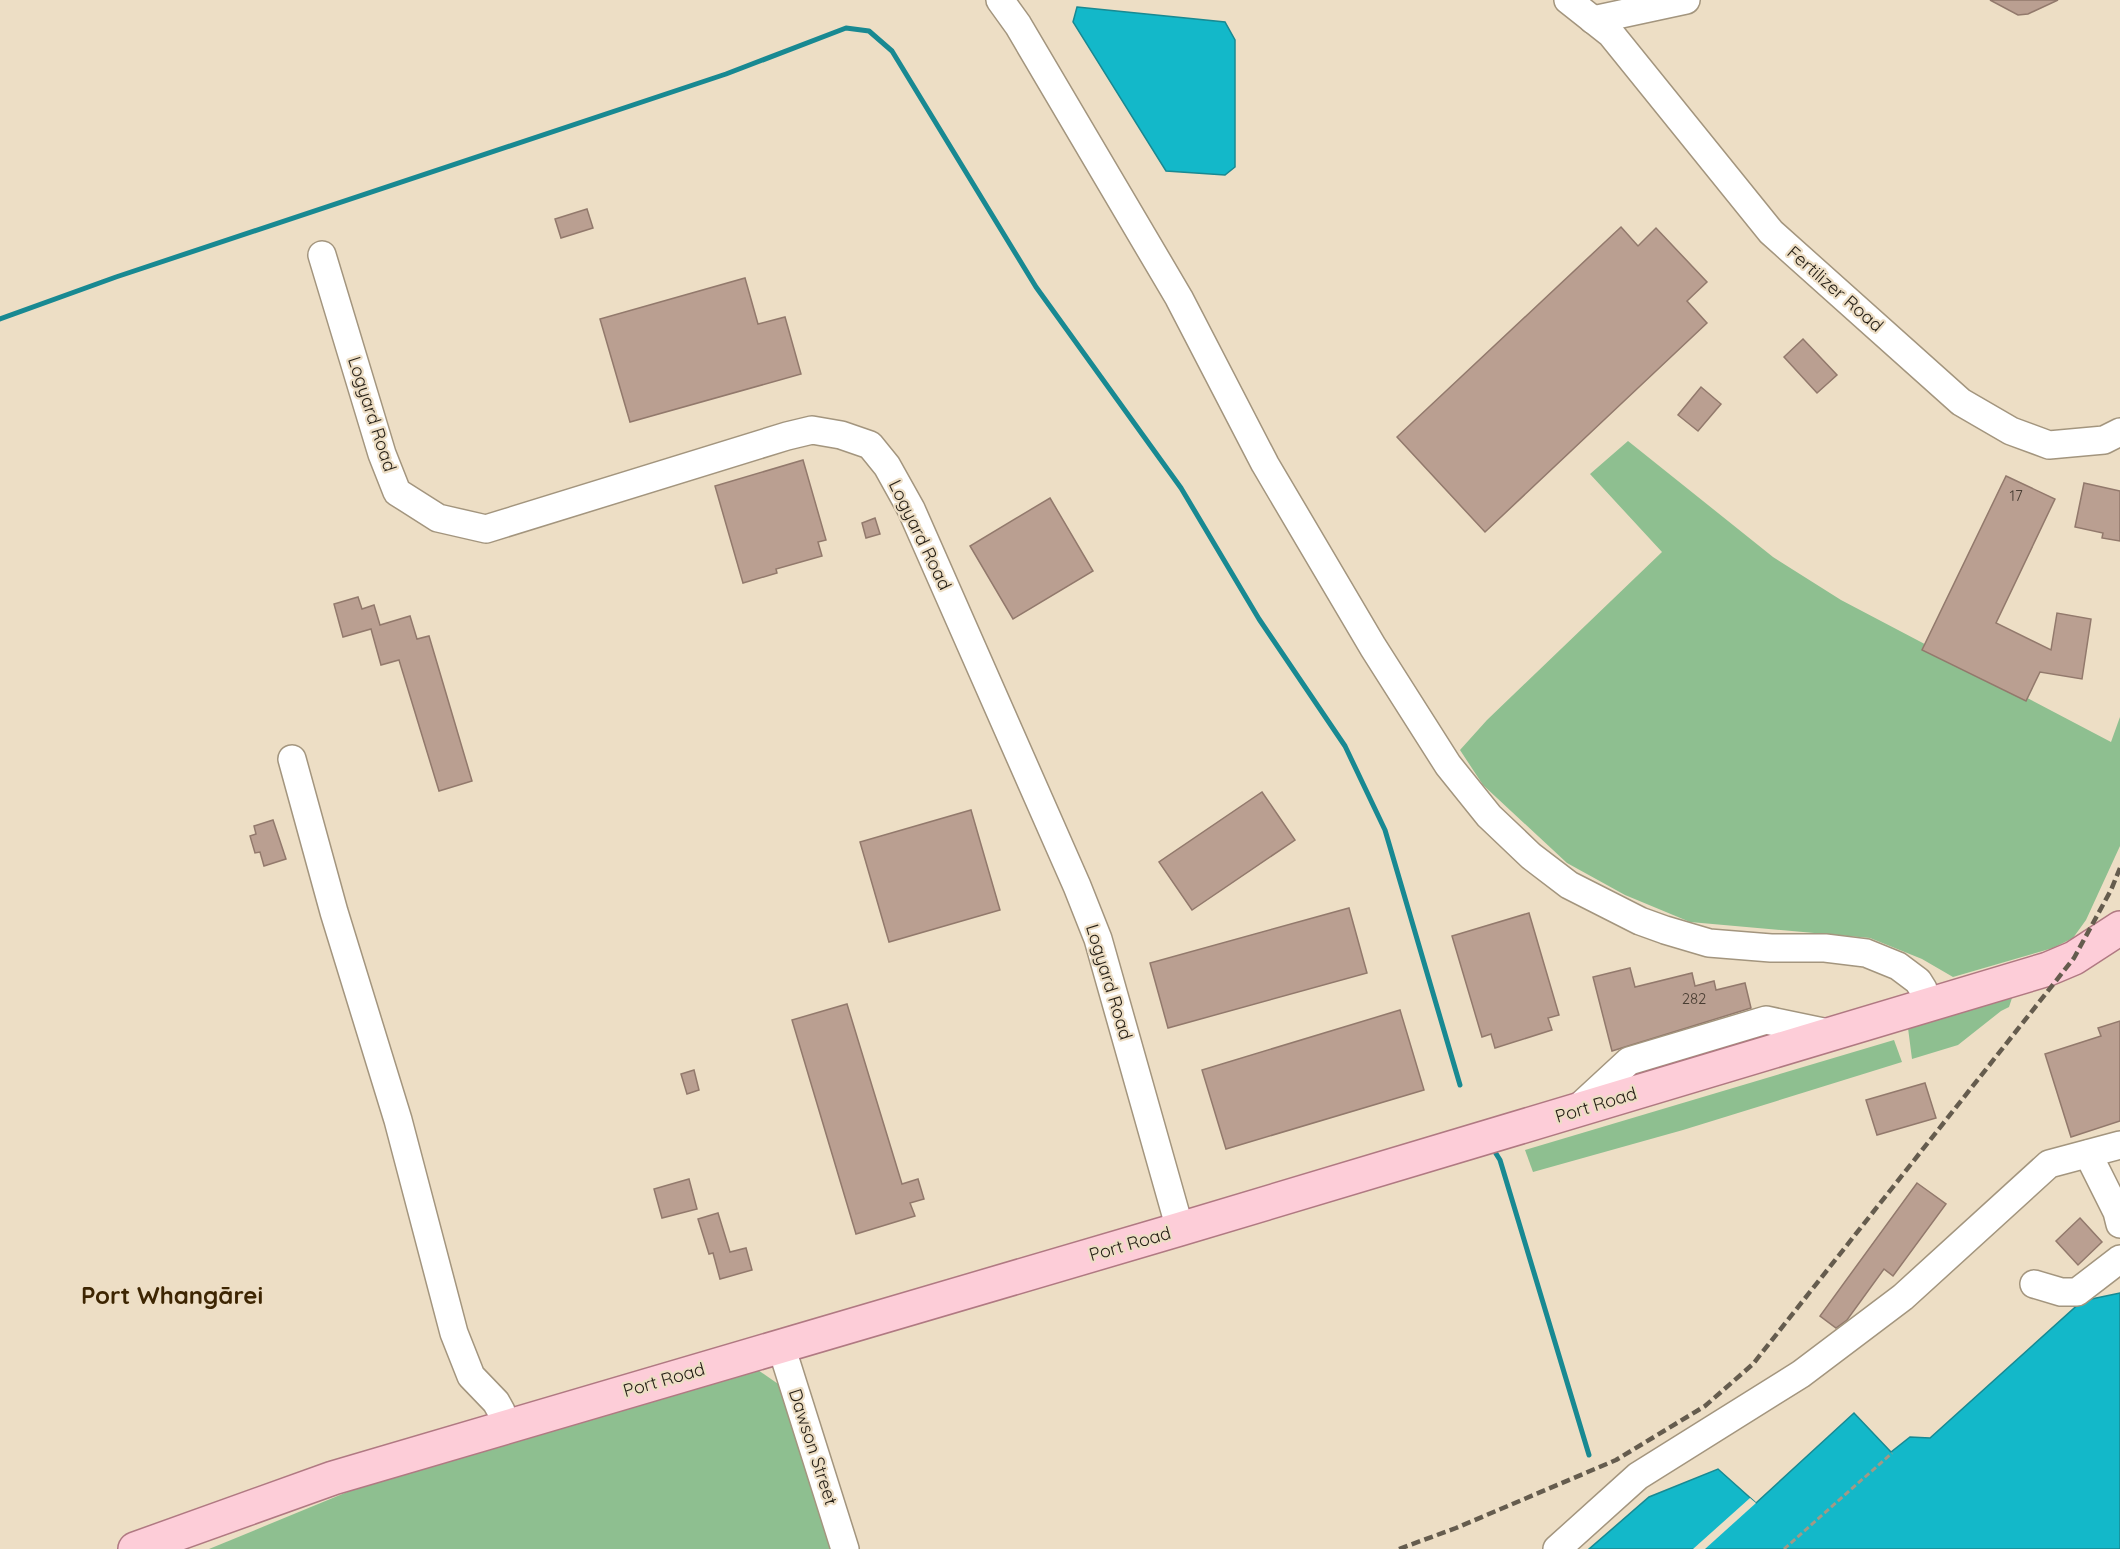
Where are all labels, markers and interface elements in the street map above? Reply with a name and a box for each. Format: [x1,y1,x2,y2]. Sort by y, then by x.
street label: Fertilizer Road [1782,241,1888,337]
street label: Logyard Road [343,353,402,474]
street label: Logyard Road [884,476,957,594]
house number: 17 [2009,486,2023,505]
street label: Logyard Road [1081,921,1138,1043]
house number: 282 [1682,989,1706,1008]
street label: Port Road [1552,1081,1639,1128]
street label: Port Road [1086,1221,1173,1266]
district label: Port Whangārei [81,1280,263,1310]
street label: Port Road [620,1357,707,1402]
street label: Dawson Street [784,1386,843,1508]

